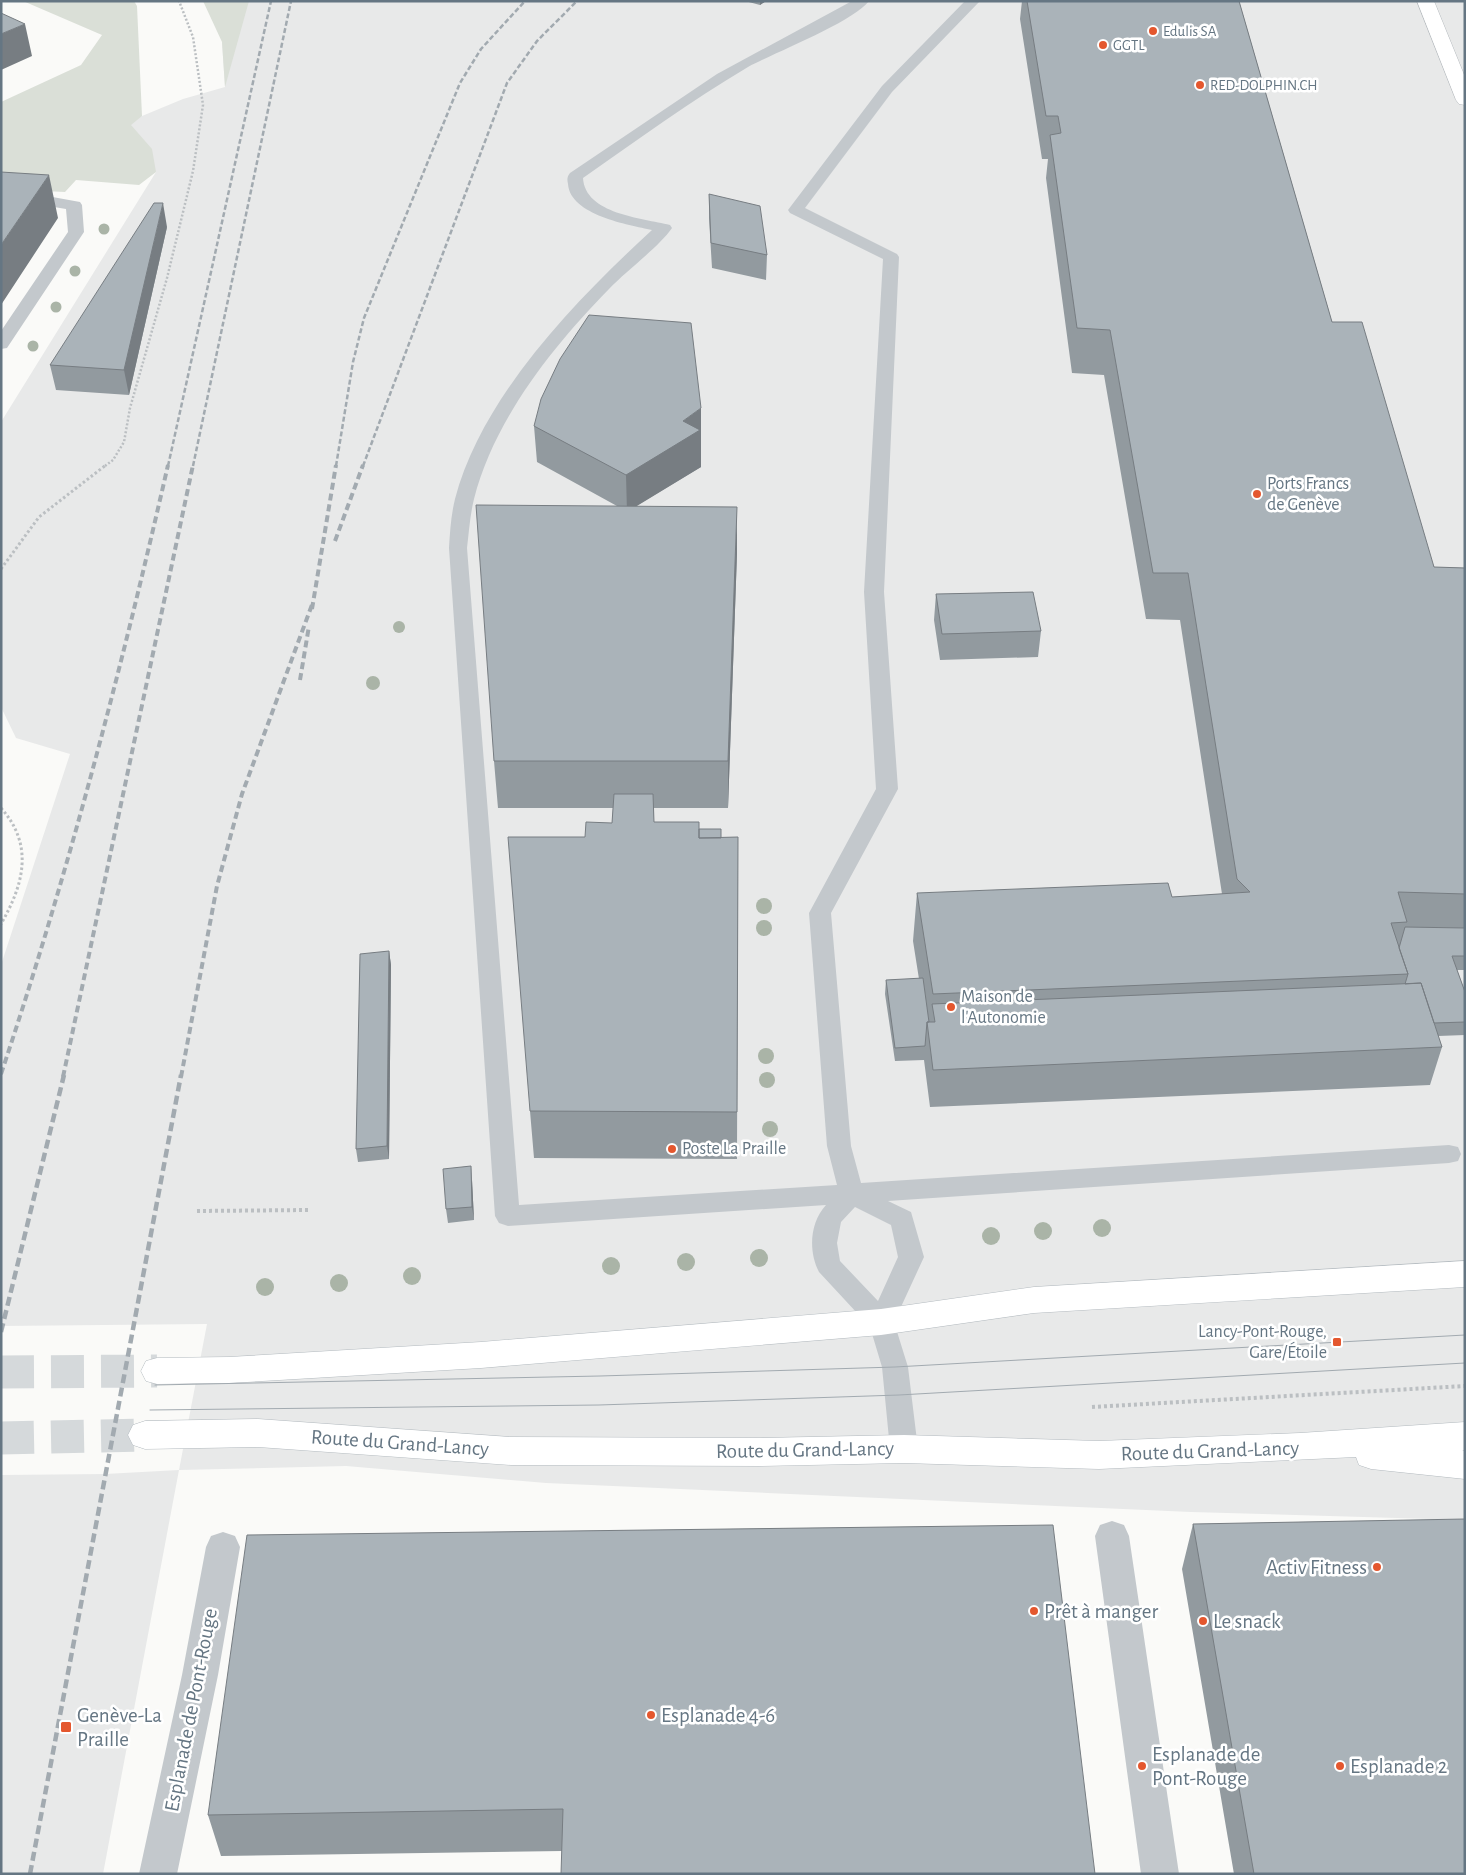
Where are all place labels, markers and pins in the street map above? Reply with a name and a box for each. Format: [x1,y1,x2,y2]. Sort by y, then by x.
place label: Edulis SA [1163,24,1217,39]
marker: Edulis SA [1147,25,1159,37]
place label: GGTL [1113,38,1145,53]
marker: GGTL [1097,39,1109,51]
place label: RED-DOLPHIN.CH [1210,78,1318,93]
marker: RED-DOLPHIN.CH [1194,79,1206,91]
place label: Ports Francs de Genève [1267,475,1349,514]
marker: Ports Francs de Genève [1251,488,1263,500]
place label: Maison de l'Autonomie [961,988,1046,1027]
marker: Maison de l'Autonomie [945,1001,957,1013]
place label: Poste La Praille [682,1140,786,1158]
marker: Poste La Praille [666,1143,678,1155]
place label: Lancy-Pont-Rouge, Gare/Étoile [1198,1323,1327,1362]
marker: Lancy-Pont-Rouge, Gare/Étoile [1331,1336,1343,1348]
place label: Activ Fitness [1266,1557,1367,1578]
marker: Activ Fitness [1371,1561,1383,1573]
place label: Prêt à manger [1044,1601,1158,1622]
marker: Prêt à manger [1028,1605,1040,1617]
place label: Le snack [1213,1611,1281,1632]
marker: Le snack [1197,1615,1209,1627]
place label: Genève-La Praille [77,1705,162,1750]
place label: Esplanade 4-6 [661,1705,775,1726]
marker: Esplanade 4-6 [645,1709,657,1721]
marker: Genève-La Praille [59,1720,73,1734]
place label: Esplanade de Pont-Rouge [1152,1744,1260,1789]
place label: Esplanade 2 [1350,1756,1447,1777]
marker: Esplanade de Pont-Rouge [1136,1760,1148,1772]
marker: Esplanade 2 [1334,1760,1346,1772]

